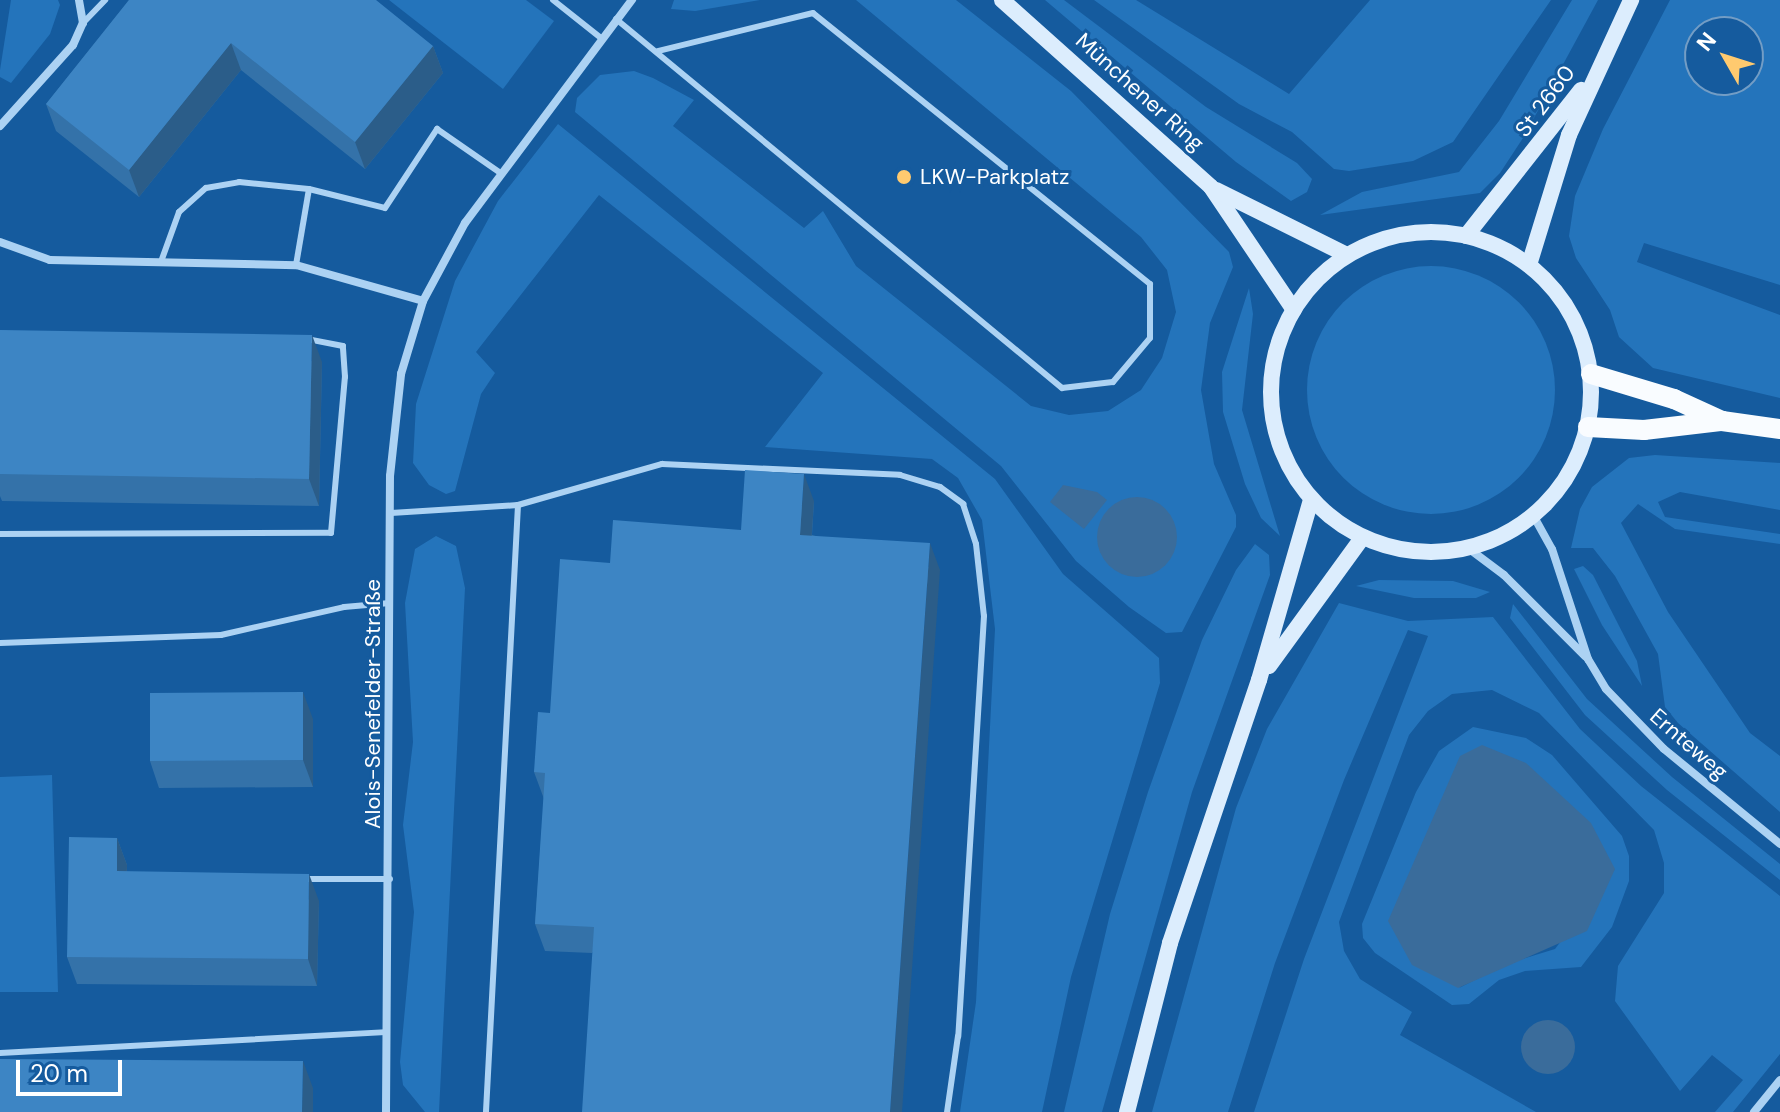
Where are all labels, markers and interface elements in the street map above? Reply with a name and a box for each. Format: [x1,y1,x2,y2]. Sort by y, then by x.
north arrow [1684,16,1764,96]
text: N [1690,26,1723,57]
street label: Münchener Ring [1070,27,1210,157]
street label: St 2660 [1510,60,1580,142]
place label: LKW-Parkplatz [920,164,1069,190]
marker: LKW-Parkplatz [895,168,913,186]
street label: Alois-Senefelder-Straße [360,579,386,829]
street label: Ernteweg [1645,703,1733,785]
scale bar [20,1044,126,1094]
text: 20 m [30,1058,88,1089]

